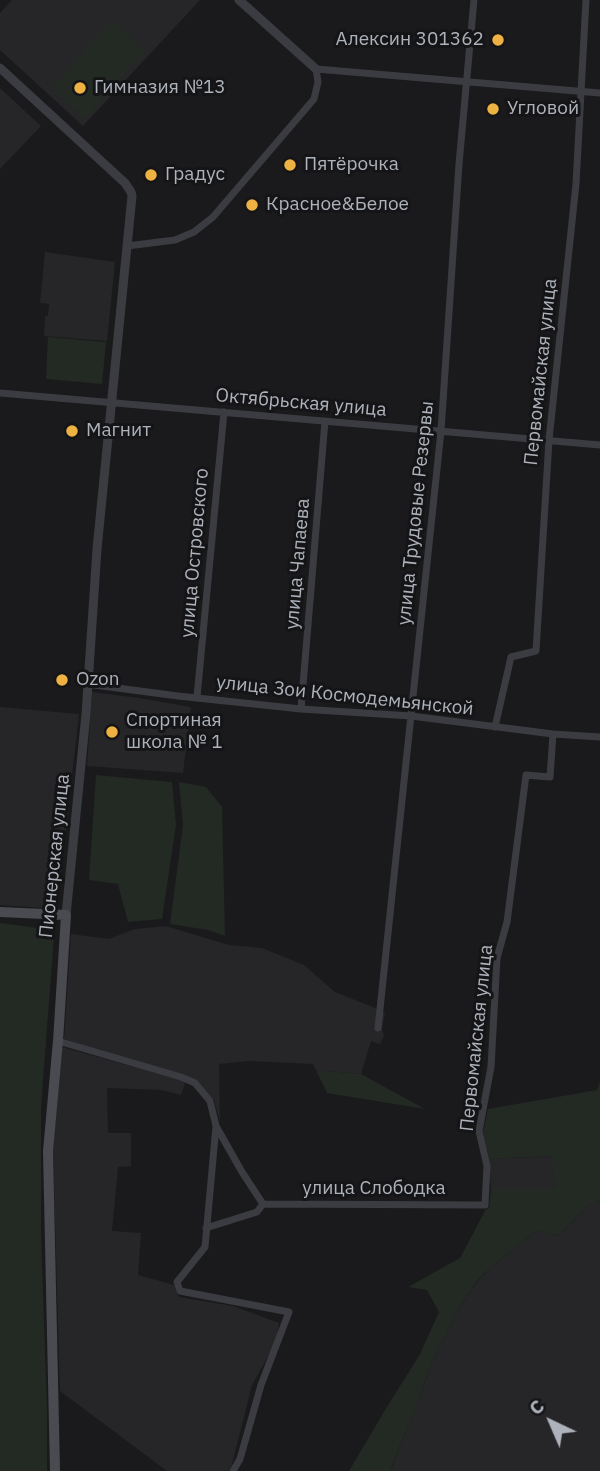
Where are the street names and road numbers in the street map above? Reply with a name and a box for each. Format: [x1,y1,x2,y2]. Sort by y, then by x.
street label: Первомайская улица [520,278,562,466]
street label: Октябрьская улица [214,384,388,422]
street label: улица Трудовые Резервы [393,400,439,626]
street label: улица Островского [176,467,214,639]
street label: улица Чапаева [281,497,315,631]
street label: улица Зои Космодемьянской [215,671,475,721]
street label: Пионерская улица [35,773,75,939]
street label: Первомайская улица [456,944,498,1132]
street label: улица Слободка [302,1178,446,1200]

